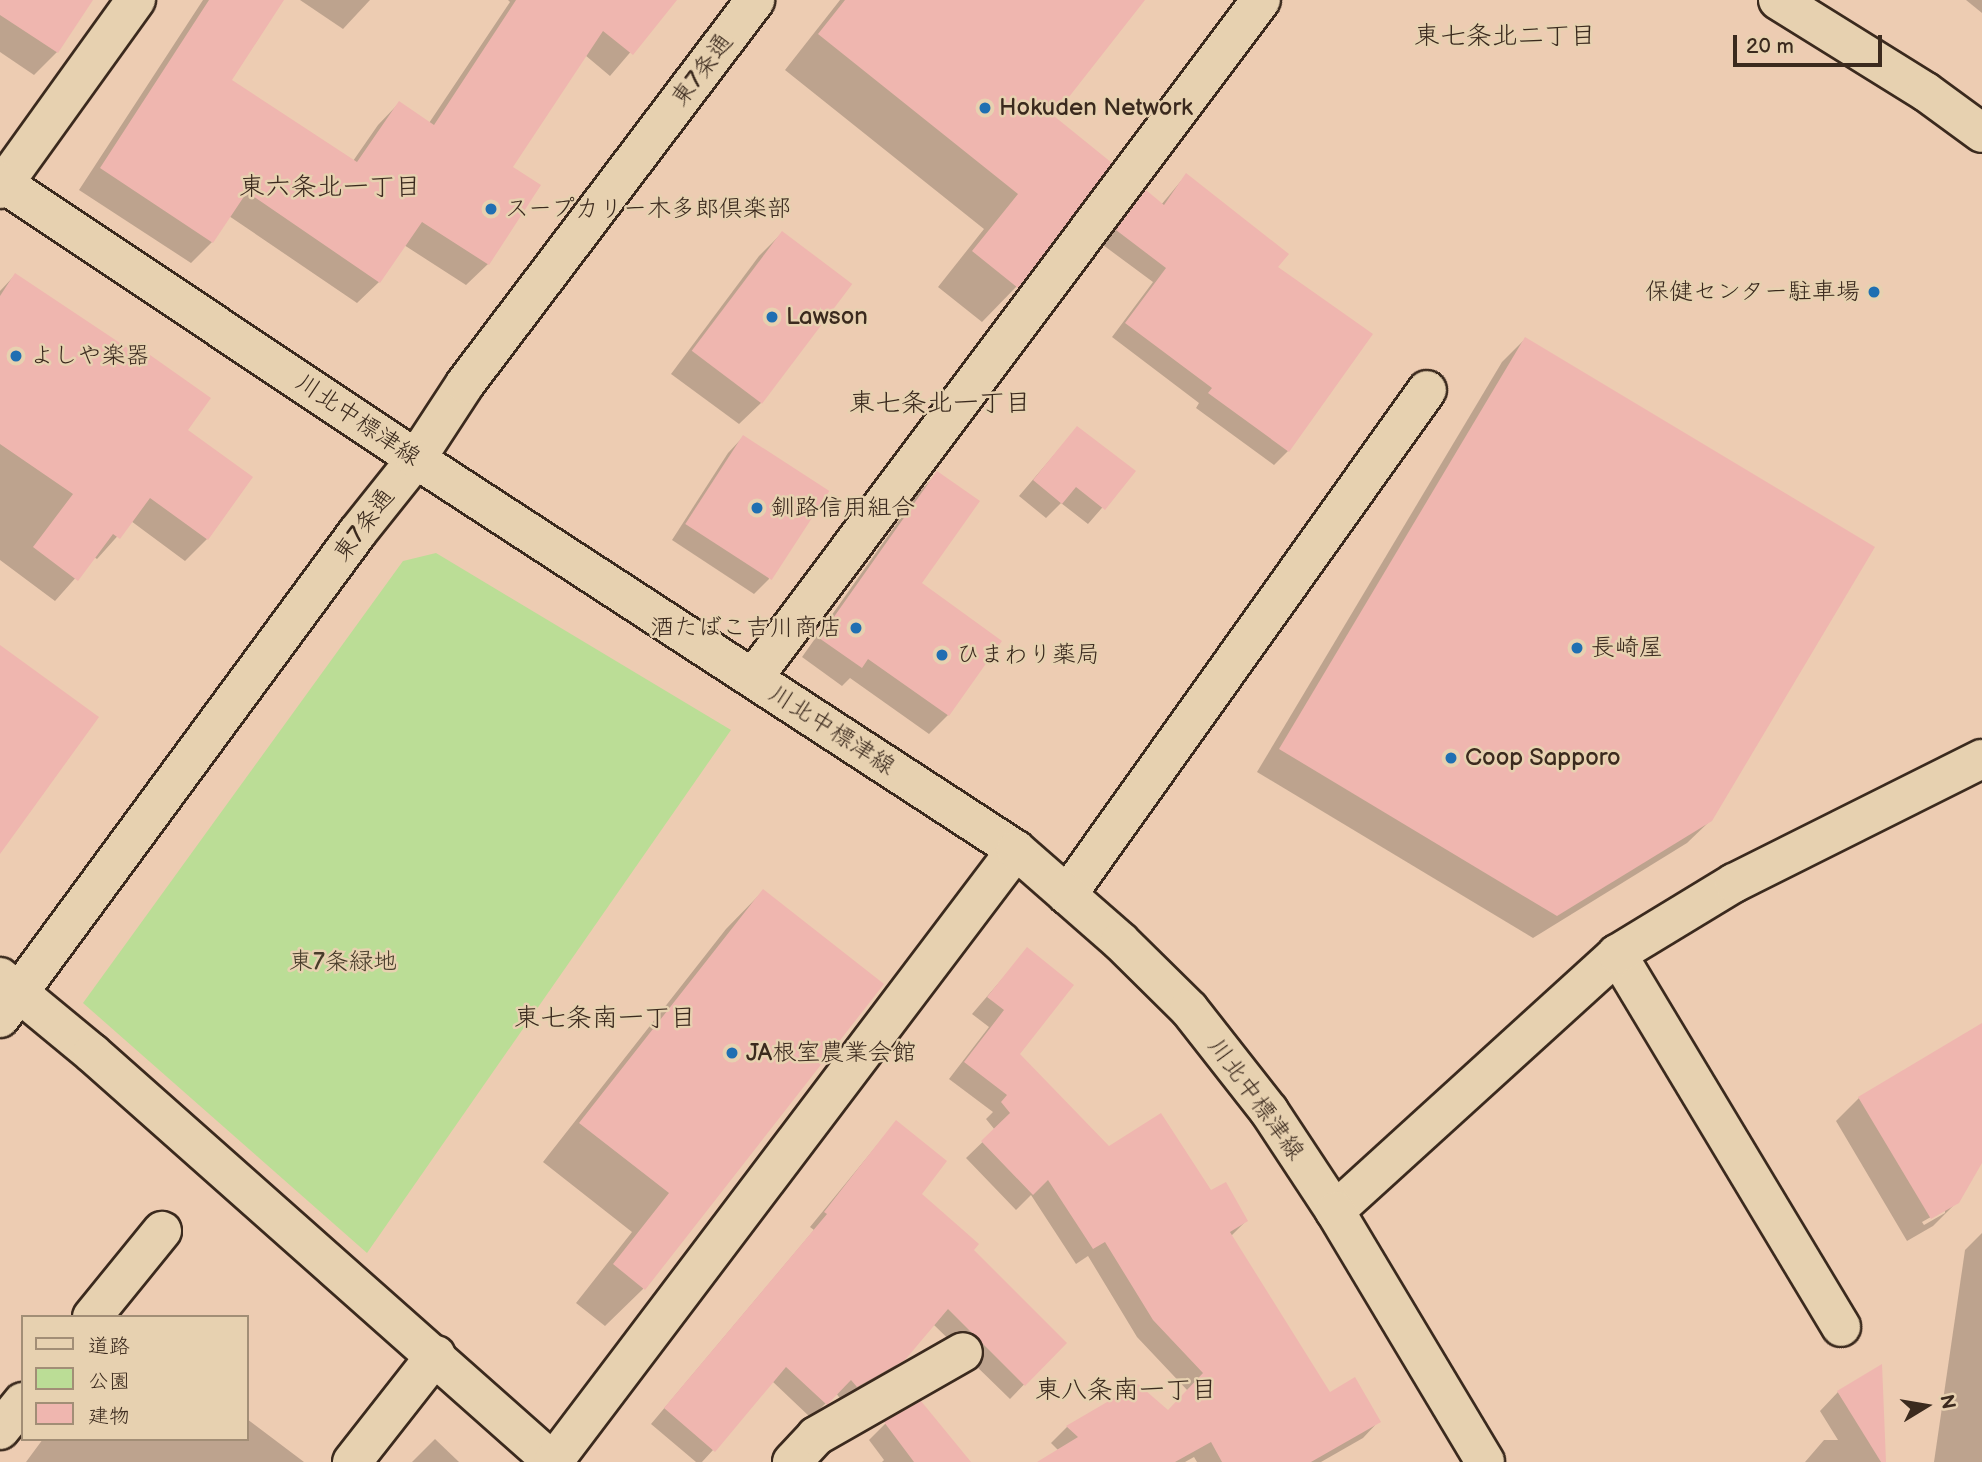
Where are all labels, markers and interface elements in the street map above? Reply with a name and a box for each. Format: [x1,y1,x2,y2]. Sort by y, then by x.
district label: 東七条北二丁目 [1414,21,1596,53]
scale bar [1737,21,1886,65]
street label: 東7条通 [665,28,739,112]
text: 20 m [1746,34,1794,59]
place label: Hokuden Network [999,94,1193,122]
marker: Hokuden Network [977,100,993,116]
district label: 東六条北一丁目 [239,172,421,204]
place label: スープカリー木多郎倶楽部 [505,195,792,223]
marker: スープカリー木多郎倶楽部 [483,201,499,217]
place label: 保健センター駐車場 [1644,278,1860,306]
marker: 保健センター駐車場 [1866,284,1882,300]
place label: Lawson [786,303,868,331]
marker: Lawson [764,309,780,325]
place label: よしや楽器 [30,342,150,370]
marker: よしや楽器 [8,348,24,364]
street label: 川北中標津線 [290,368,426,472]
district label: 東七条北一丁目 [849,388,1031,420]
street label: 東7条通 [327,483,401,567]
place label: 釧路信用組合 [771,494,915,522]
marker: 釧路信用組合 [749,500,765,516]
place label: 酒たばこ吉川商店 [650,614,842,642]
marker: 酒たばこ吉川商店 [848,620,864,636]
place label: 長崎屋 [1591,634,1663,662]
marker: 長崎屋 [1569,640,1585,656]
place label: ひまわり薬局 [956,641,1100,669]
marker: ひまわり薬局 [934,647,950,663]
street label: 川北中標津線 [764,679,900,781]
place label: Coop Sapporo [1465,744,1621,772]
marker: Coop Sapporo [1443,750,1459,766]
park label: 東7条緑地 [289,948,397,976]
district label: 東七条南一丁目 [514,1003,696,1035]
street label: 川北中標津線 [1202,1032,1310,1166]
place label: JA根室農業会館 [746,1039,916,1067]
marker: JA根室農業会館 [724,1045,740,1061]
legend [21,1315,248,1441]
text: 道路 [88,1334,130,1359]
text: 公園 [88,1369,130,1394]
north arrow [1891,1371,1961,1441]
district label: 東八条南一丁目 [1035,1375,1217,1407]
text: N [1934,1393,1960,1411]
text: 建物 [88,1404,130,1429]

